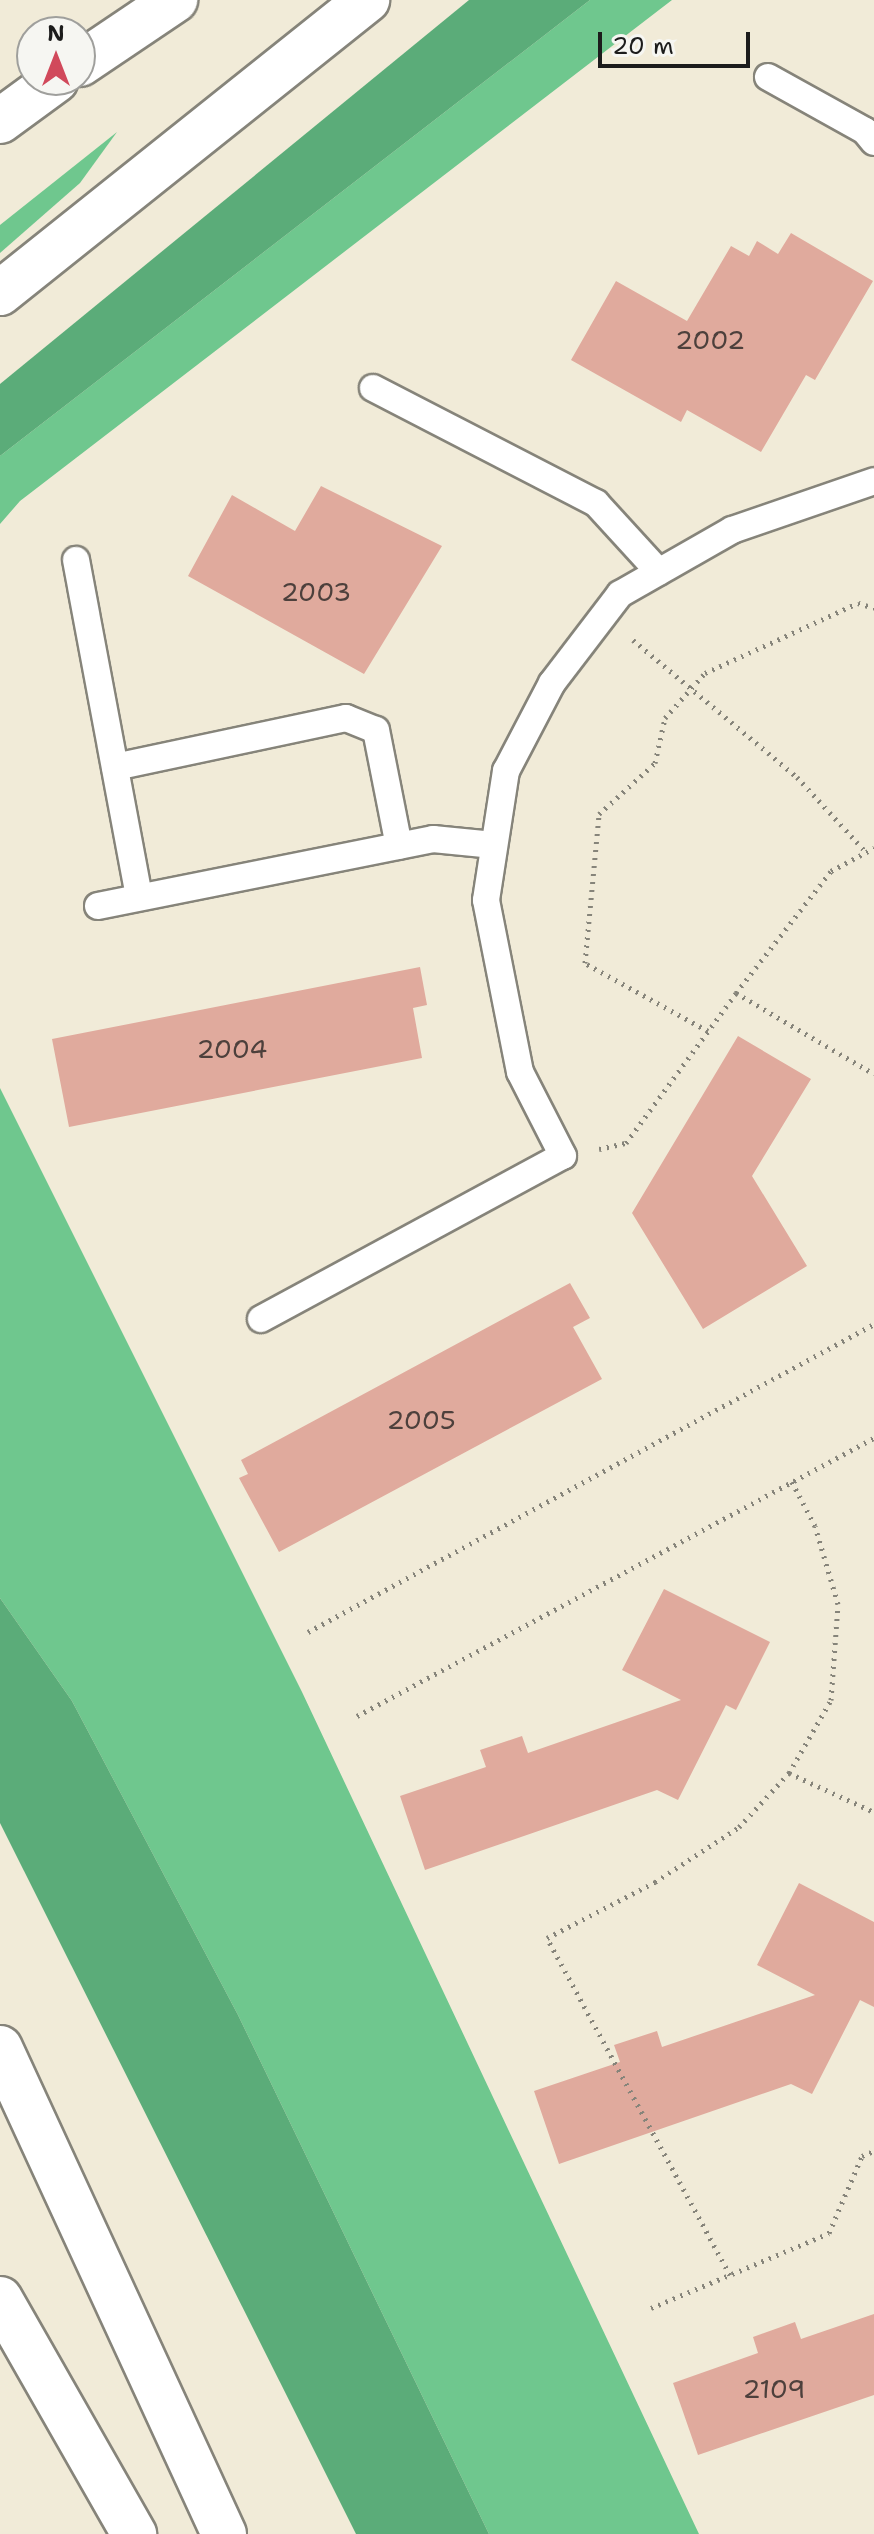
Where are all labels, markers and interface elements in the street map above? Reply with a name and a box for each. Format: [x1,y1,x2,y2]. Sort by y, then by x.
north arrow [16,16,96,96]
scale bar [602,16,754,66]
text: N [47,19,65,48]
text: 20 m [612,30,674,62]
house number: 2002 [675,324,745,356]
house number: 2003 [281,576,351,608]
house number: 2004 [197,1033,267,1065]
house number: 2005 [386,1404,456,1436]
house number: 2109 [743,2373,805,2405]

